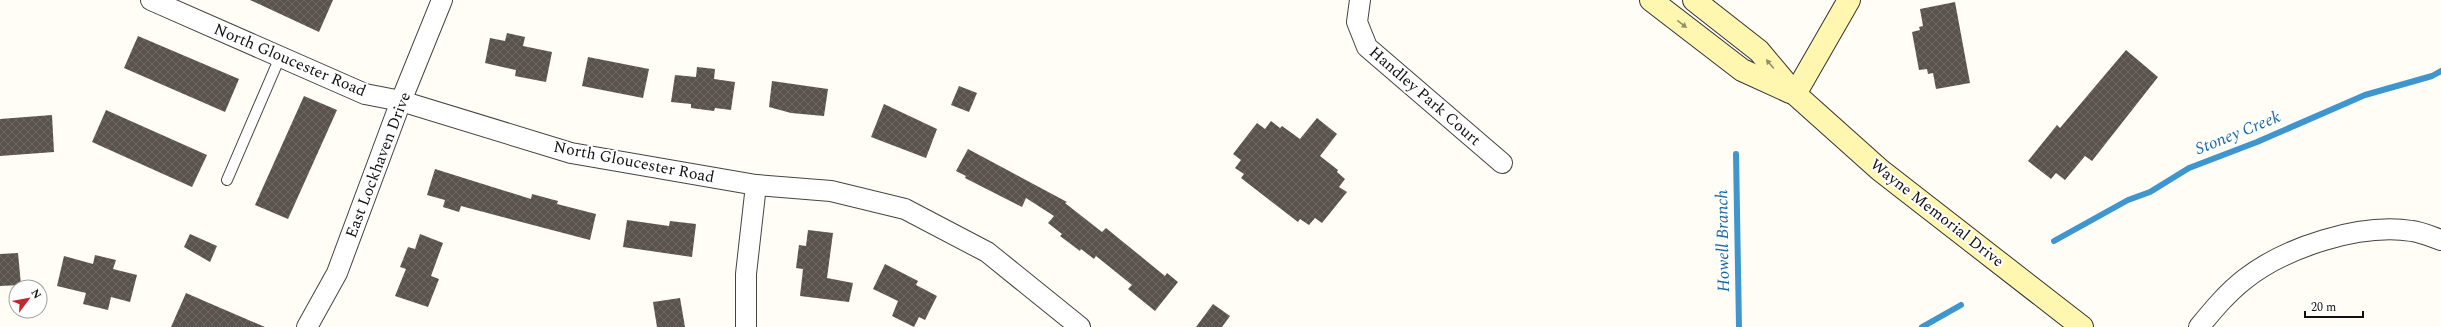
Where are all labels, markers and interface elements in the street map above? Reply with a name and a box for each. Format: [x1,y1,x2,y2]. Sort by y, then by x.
street label: North Gloucester Road [210,17,370,103]
one-way arrow [1676,20,1687,28]
street label: Handley Park Court [1364,41,1486,152]
one-way arrow [1766,59,1775,70]
street label: East Lockhaven Drive [339,88,417,242]
water label: Stoney Creek [2191,104,2285,162]
street label: North Gloucester Road [552,135,717,189]
street label: Wayne Memorial Drive [1865,153,2009,273]
water label: Howell Branch [1709,189,1737,292]
north arrow [8,279,48,319]
text: N [26,286,46,302]
scale bar [2305,293,2363,319]
text: 20 m [2311,298,2336,317]

